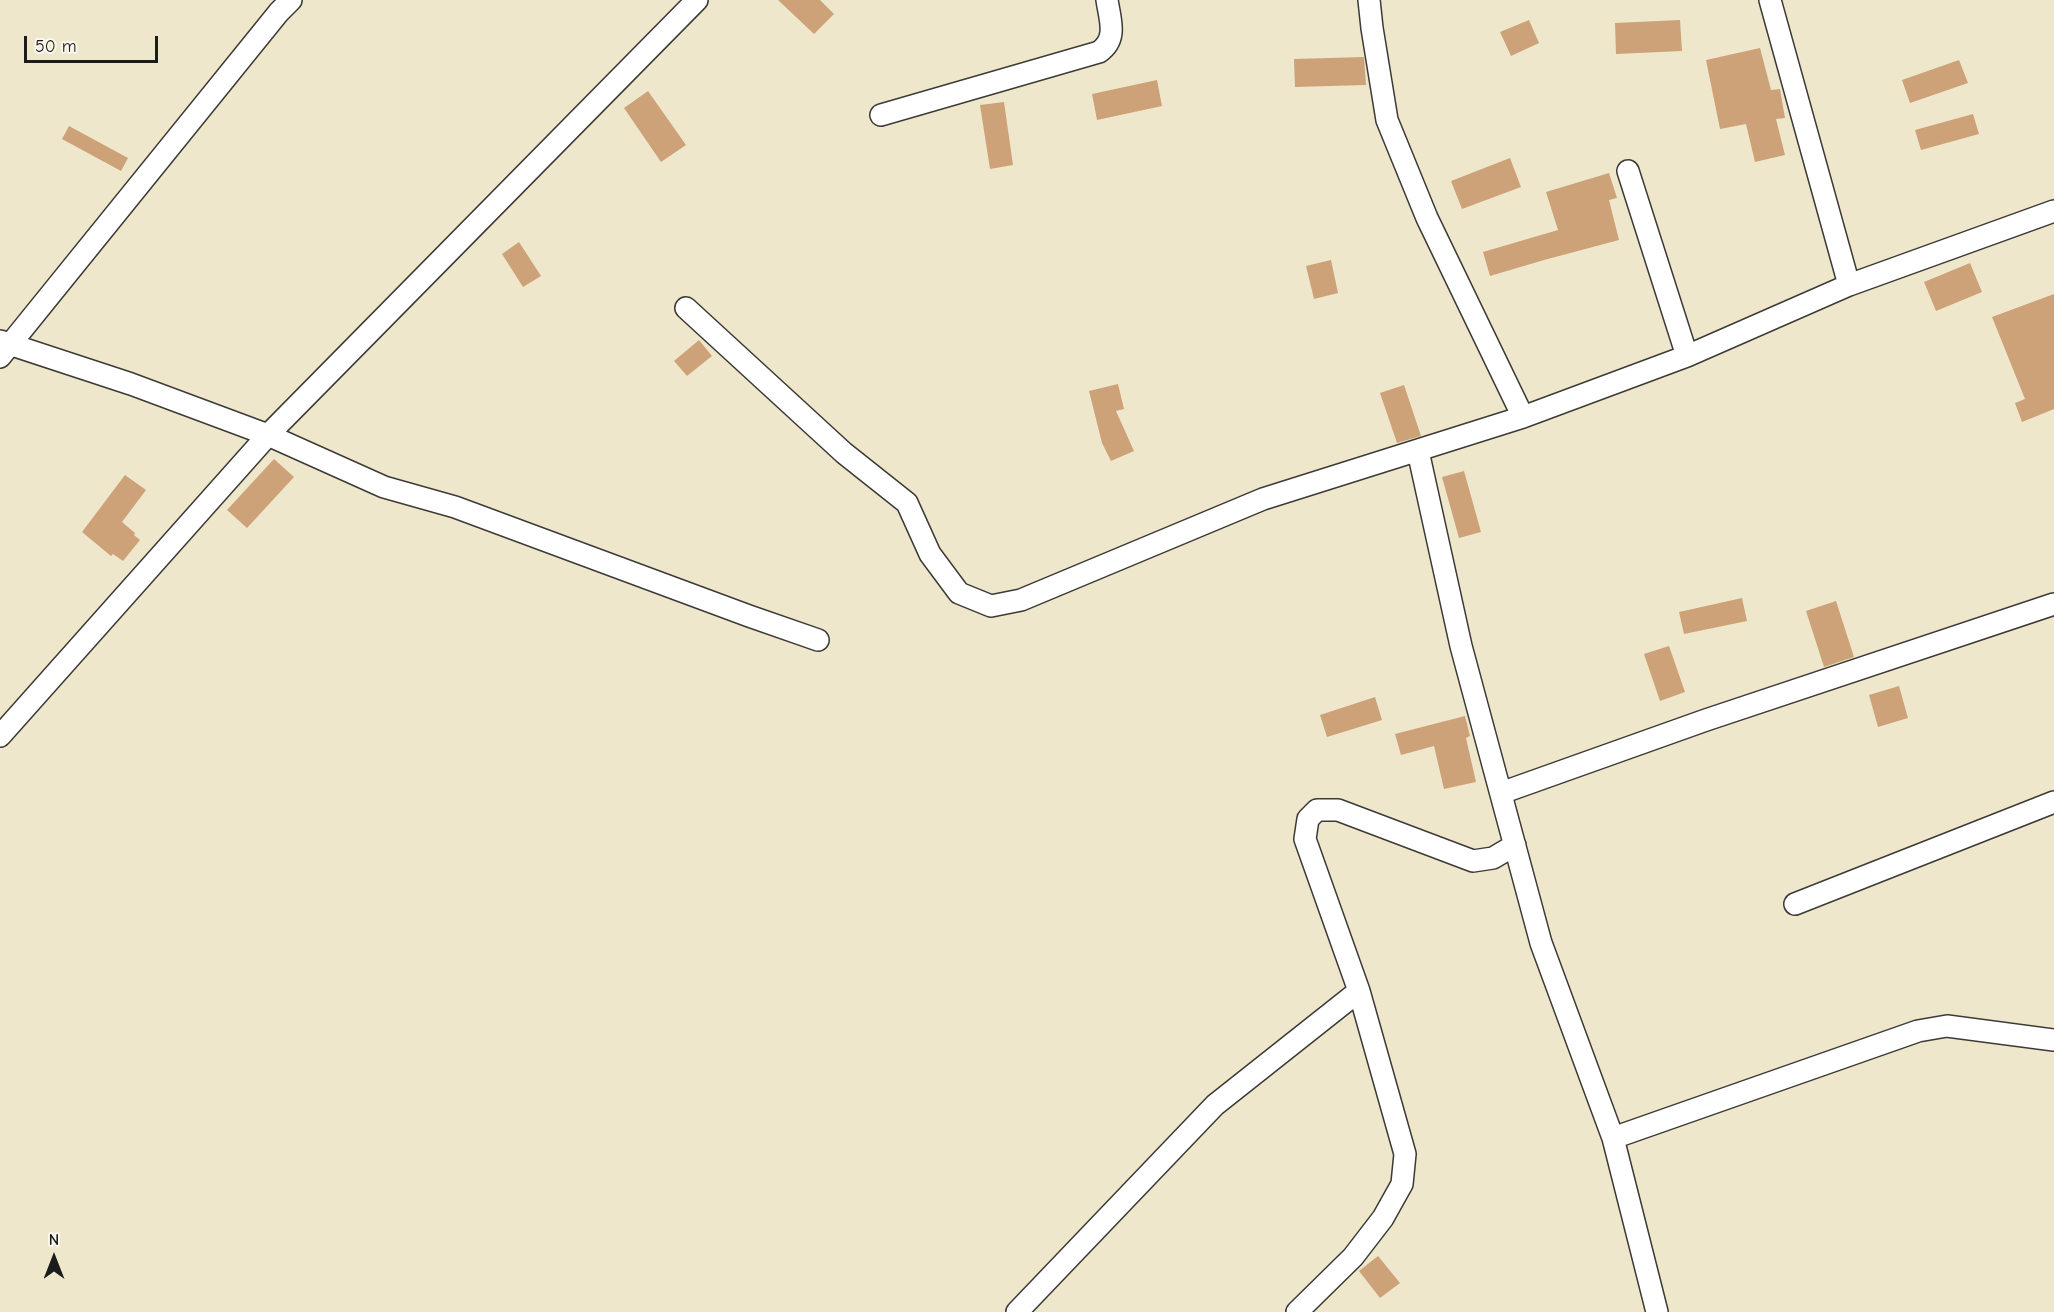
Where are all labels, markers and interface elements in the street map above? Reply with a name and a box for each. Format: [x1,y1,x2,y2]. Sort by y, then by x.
scale bar [27,24,160,62]
text: 50 m [35,36,77,57]
north arrow [24,1228,84,1288]
text: N [49,1231,59,1249]

